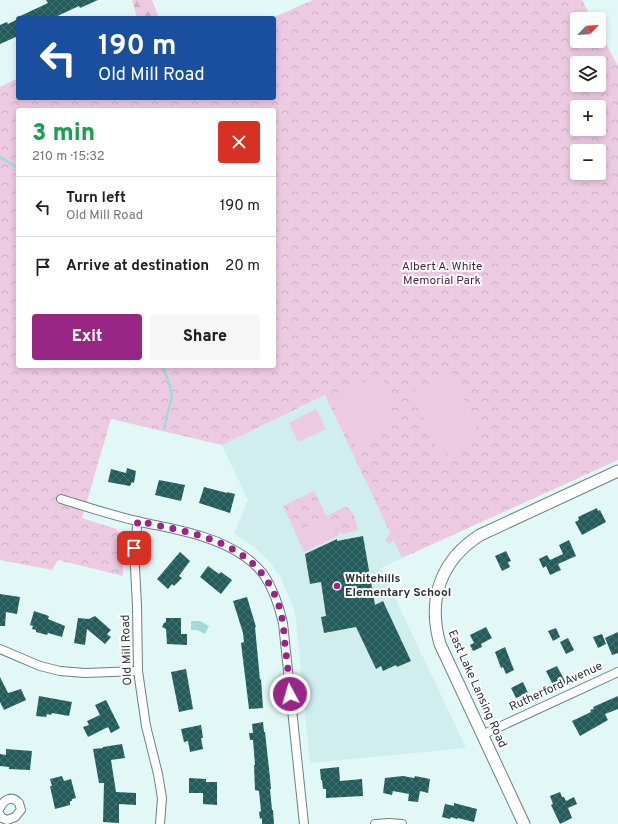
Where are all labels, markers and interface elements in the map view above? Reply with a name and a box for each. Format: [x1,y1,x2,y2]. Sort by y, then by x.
north arrow [570,12,606,48]
map controls [570,12,606,180]
text: 190 m [98,29,176,65]
icon: left [32,32,84,84]
button: layers [570,56,606,92]
text: Old Mill Road [98,64,205,87]
button: + [570,100,606,136]
text: 3 min [32,119,95,149]
button: close [218,121,260,163]
button: − [570,144,606,180]
text: 210 m · 15:32 [32,149,105,165]
text: Turn left [66,189,126,208]
icon: left [32,196,54,218]
text: 190 m [220,197,260,216]
text: Old Mill Road [66,208,143,224]
icon: arrive [32,256,54,278]
text: Arrive at destination [66,257,209,276]
text: 20 m [225,257,260,276]
park label: Albert A. White Memorial Park [402,259,482,289]
button: Exit [32,314,142,360]
button: Share [150,314,260,360]
pin [117,531,151,565]
icon: arrive [123,537,145,559]
place label: Whitehills Elementary School [345,571,451,601]
marker: Whitehills Elementary School [332,581,342,591]
street label: Old Mill Road [118,614,136,686]
street label: East Lake Lansing Road [444,628,510,750]
street label: Rutherford Avenue [507,658,605,716]
position arrow [269,673,311,715]

